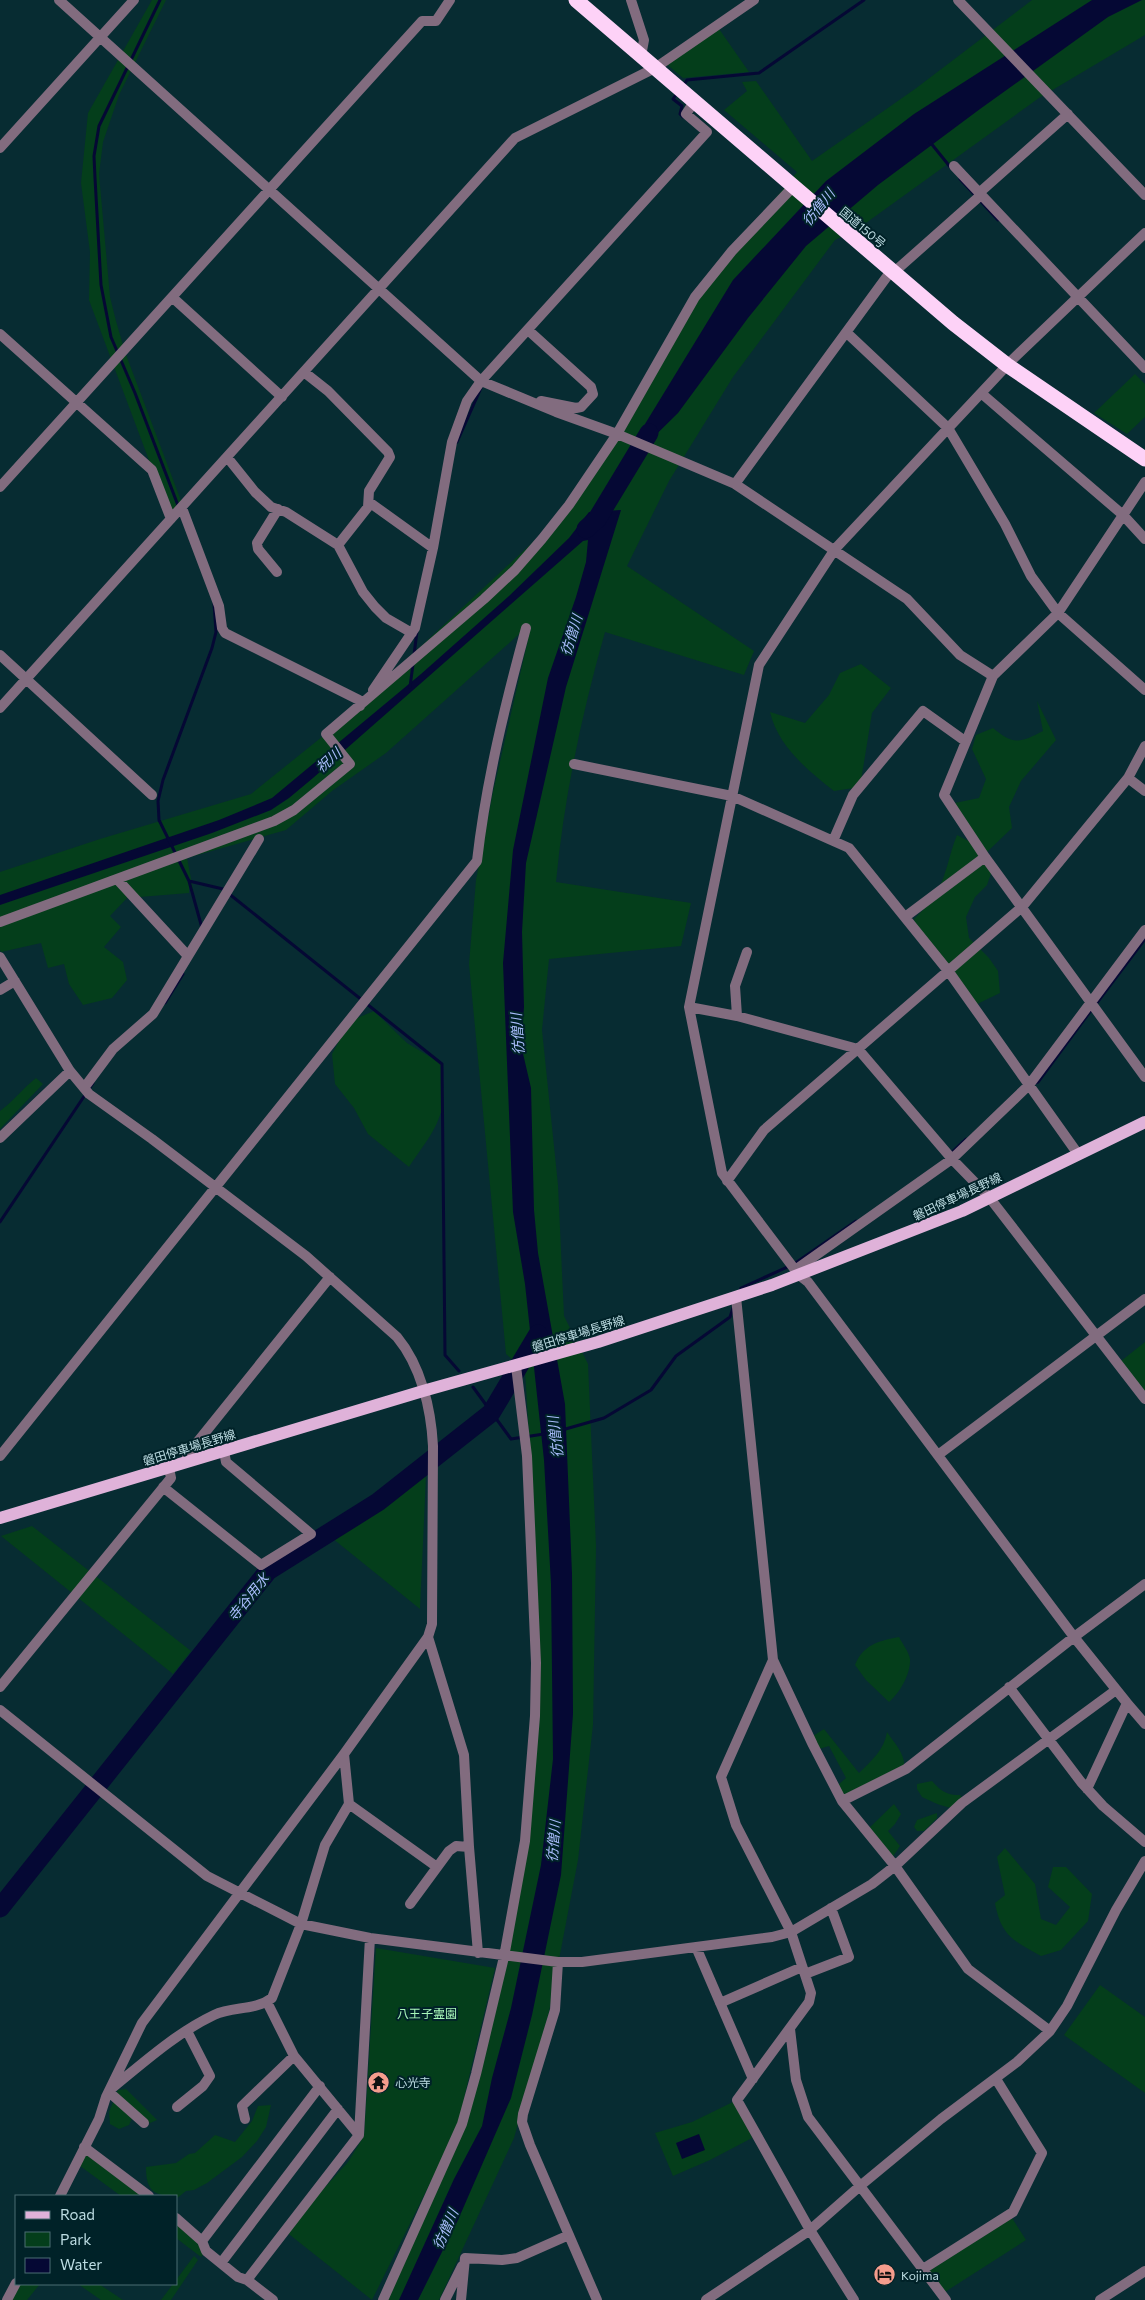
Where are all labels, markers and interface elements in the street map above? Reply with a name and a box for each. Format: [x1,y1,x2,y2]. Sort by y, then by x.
water label: 彷僧川 [798,184,839,229]
street label: 国道150号 [837,204,889,250]
water label: 彷僧川 [557,611,586,658]
water label: 祝川 [312,743,346,776]
water label: 彷僧川 [507,1010,527,1056]
street label: 磐田停車場長野線 [911,1169,1003,1223]
street label: 磐田停車場長野線 [530,1312,626,1354]
water label: 彷僧川 [544,1413,566,1459]
street label: 磐田停車場長野線 [141,1426,237,1468]
water label: 寺谷用水 [224,1568,273,1624]
water label: 彷僧川 [543,1817,563,1863]
park label: 八王子霊園 [397,2006,457,2020]
temple icon: 心光寺 [367,2070,391,2094]
place label: 心光寺 [395,2075,431,2089]
legend [15,2195,178,2285]
text: Road [60,2205,95,2223]
water label: 彷僧川 [429,2205,462,2252]
text: Park [60,2230,91,2248]
text: Water [60,2255,102,2273]
hotel icon: Kojima [873,2263,897,2287]
place label: Kojima [901,2268,939,2282]

